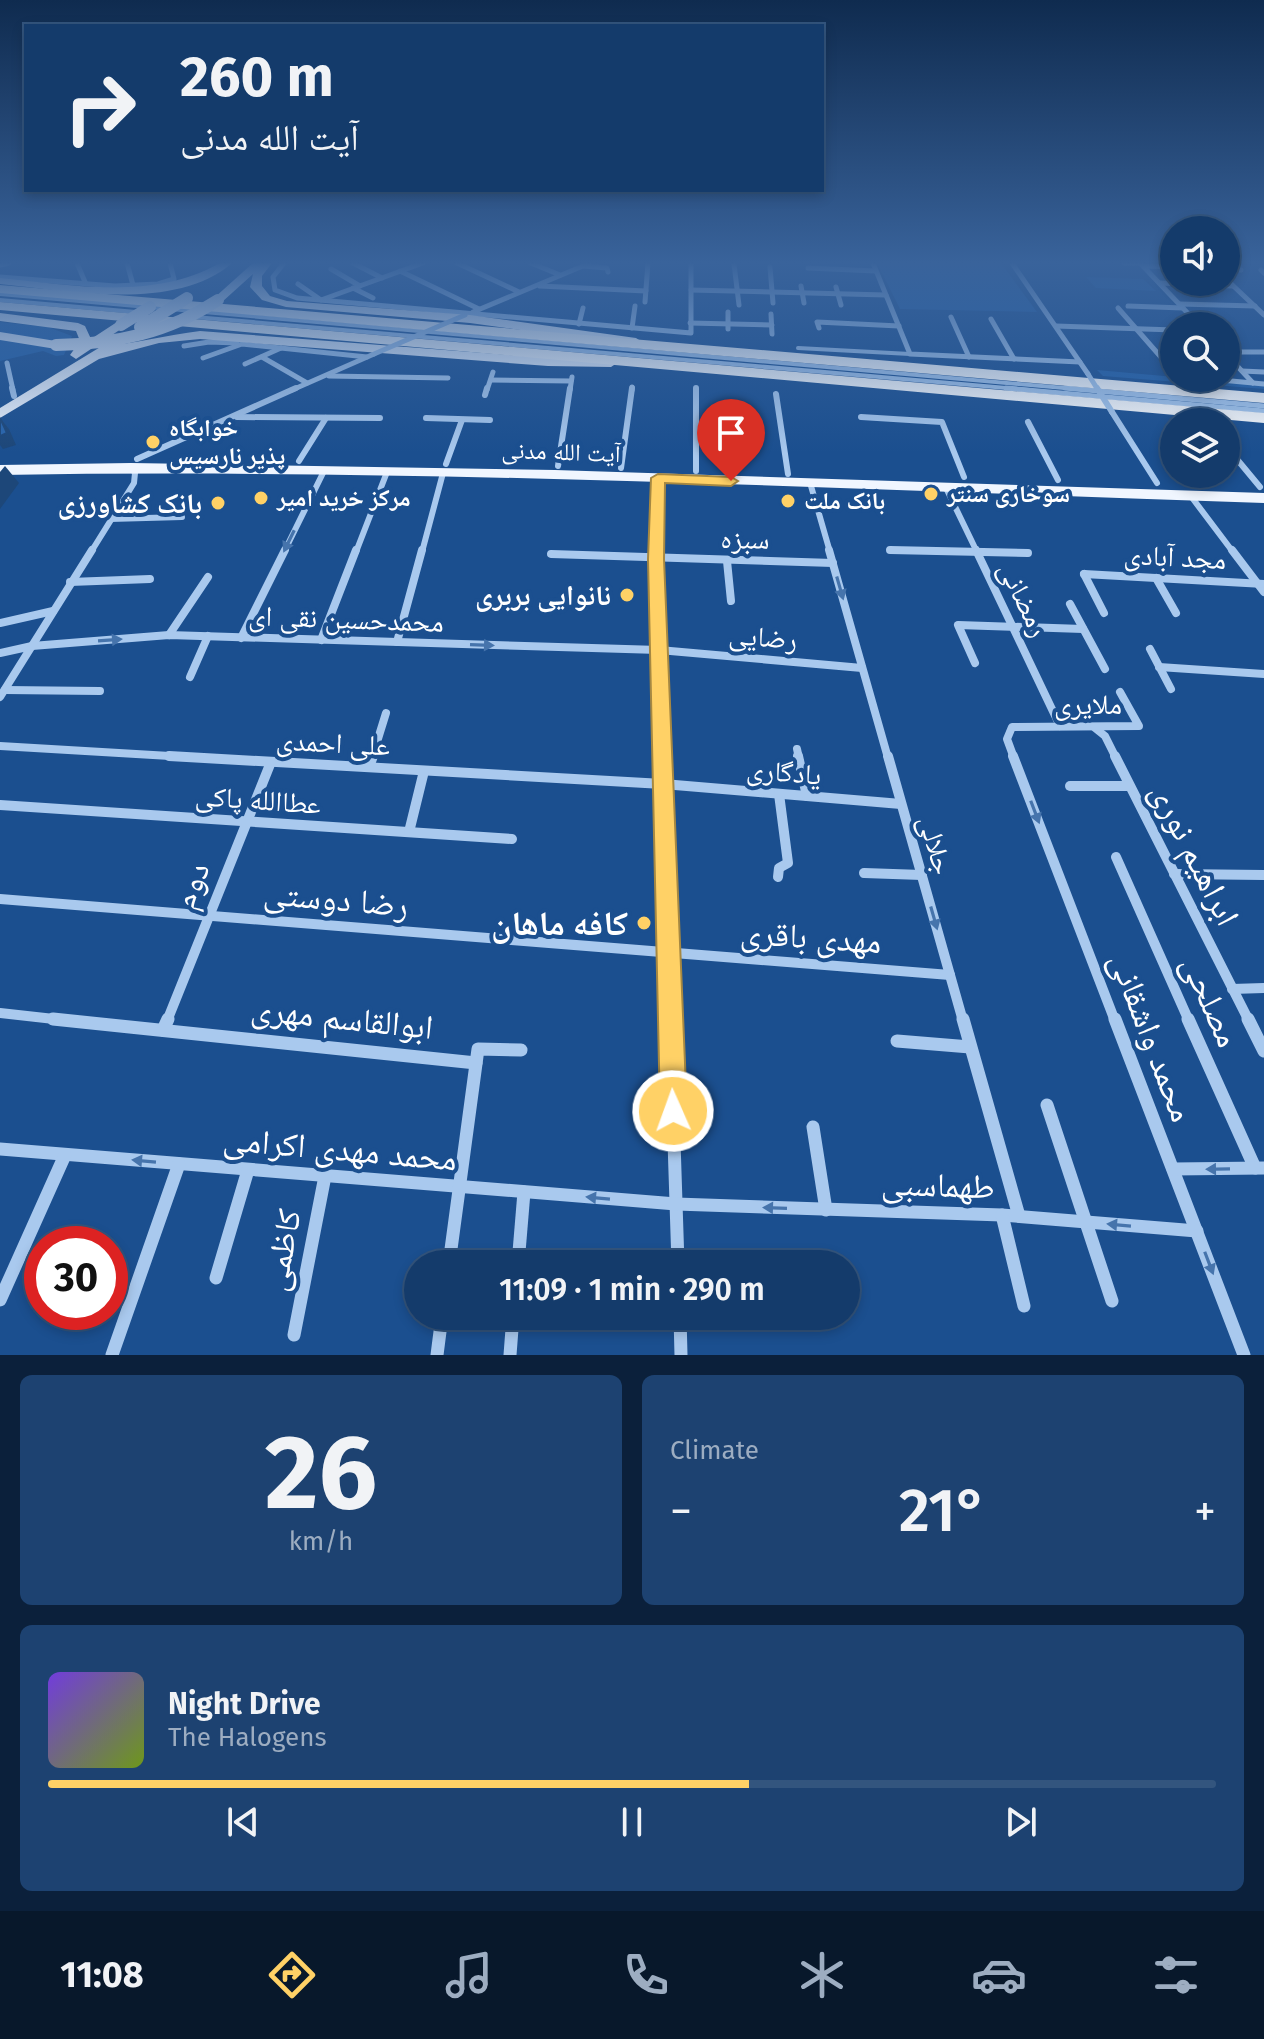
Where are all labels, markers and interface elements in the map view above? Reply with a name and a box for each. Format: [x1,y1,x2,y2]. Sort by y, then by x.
text: 260 m [180,44,334,111]
icon: right [48,56,152,160]
text: آیت الله مدنی [180,116,359,160]
map controls [1160,216,1240,488]
button: sound [1160,216,1240,296]
button: search [1160,312,1240,392]
pin [697,399,765,481]
button: layers [1160,408,1240,488]
icon: arrive [709,411,753,455]
place label: خوابگاه پذیر نارسیس [169,414,285,470]
marker: خوابگاه پذیر نارسیس [144,433,162,451]
street label: آیت الله مدنی [501,436,622,468]
place label: سوخاری سنتر [946,480,1070,508]
place label: مرکز خرید امیر [276,484,411,512]
marker: سوخاری سنتر [922,485,940,503]
place label: بانک کشاورزی [58,487,202,520]
place label: بانک ملت [804,487,885,515]
marker: مرکز خرید امیر [252,489,270,507]
marker: بانک ملت [779,492,797,510]
marker: بانک کشاورزی [209,494,227,512]
street label: سبزه [720,522,770,556]
one-way arrow [282,530,296,553]
street label: مجد آبادی [1123,538,1227,576]
street label: رمضانی [991,556,1056,642]
one-way arrow [834,575,846,600]
place label: نانوایی بربری [475,579,611,613]
marker: نانوایی بربری [618,586,636,604]
street label: محمدحسین نقی ای [248,599,444,640]
street label: رضایی [727,618,799,657]
one-way arrow [98,633,123,646]
one-way arrow [470,638,495,651]
street label: ملایری [1054,688,1122,721]
street label: علی احمدی [275,724,391,763]
street label: یادگاری [745,752,823,792]
street label: ابراهیم نوری [1140,776,1248,933]
street label: عطاالله پاکی [194,779,322,822]
one-way arrow [1029,800,1042,824]
street label: جلالی [911,812,960,879]
street label: دوم [163,856,221,915]
street label: رضا دوستی [262,872,410,926]
place label: کافه ماهان [491,903,628,944]
one-way arrow [928,907,941,931]
street label: مهدی باقری [739,912,883,962]
marker: کافه ماهان [635,914,653,932]
street label: محمد واشقانی [1101,946,1203,1128]
street label: مصلحی [1173,949,1249,1053]
street label: ابوالقاسم مهری [249,988,435,1050]
position arrow [631,1069,715,1153]
street label: محمد مهدی اکرامی [221,1118,459,1180]
one-way arrow [131,1154,156,1167]
one-way arrow [1205,1162,1230,1175]
street label: طهماسبی [880,1163,996,1207]
one-way arrow [585,1191,610,1204]
one-way arrow [762,1201,787,1214]
street label: کاظمی [254,1206,310,1294]
one-way arrow [1106,1218,1131,1231]
speed limit sign: 30 [24,1226,128,1330]
one-way arrow [1203,1251,1216,1275]
text: 11:09 · 1 min · 290 m [499,1272,765,1308]
text: 26 [265,1411,377,1536]
text: Climate [670,1435,759,1466]
text: 21° [899,1475,987,1547]
text: − [670,1485,692,1538]
text: + [1194,1485,1216,1538]
text: km/h [289,1526,353,1557]
text: Night Drive [168,1686,321,1722]
text: The Halogens [168,1722,327,1753]
icon: previous [221,1800,265,1844]
icon: pause [610,1800,654,1844]
icon: next [999,1800,1043,1844]
icon: directions [264,1947,320,2003]
icon: music [441,1947,497,2003]
icon: phone [618,1947,674,2003]
icon: climate [794,1947,850,2003]
icon: car [971,1947,1027,2003]
icon: filters [1148,1947,1204,2003]
text: 11:08 [60,1953,144,1997]

